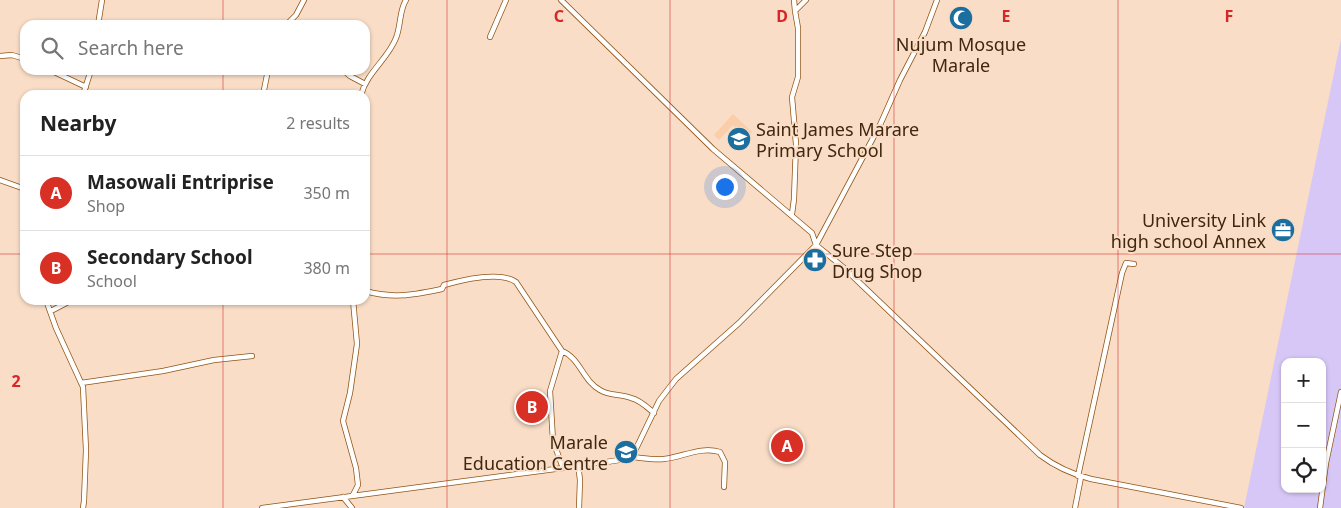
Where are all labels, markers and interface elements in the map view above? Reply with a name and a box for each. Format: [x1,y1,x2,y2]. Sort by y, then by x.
text: C [554,5,564,27]
text: D [776,5,788,27]
mosque icon: Nujum Mosque Marale [948,5,974,31]
text: E [1002,5,1011,27]
text: F [1225,5,1233,27]
search box [20,20,370,75]
place label: Nujum Mosque Marale [896,32,1026,77]
icon: search [38,34,66,62]
text: Search here [78,35,184,61]
text: Nearby [40,109,116,137]
text: 2 results [286,112,350,134]
place label: Saint James Marare Primary School [756,117,919,162]
school or university icon: Saint James Marare Primary School [726,126,752,152]
text: Masowali Entriprise [87,169,274,195]
your location [712,174,738,200]
text: A [50,182,62,204]
text: 350 m [303,182,350,204]
text: Shop [87,195,125,217]
place label: University Link high school Annex [1111,208,1266,253]
office icon: University Link high school Annex [1270,217,1296,243]
place label: Sure Step Drug Shop [832,238,922,283]
text: Secondary School [87,244,253,270]
pharmacy icon: Sure Step Drug Shop [802,247,828,273]
text: B [51,257,61,279]
text: 380 m [303,257,350,279]
text: School [87,270,137,292]
map controls [1281,358,1326,493]
button: + [1281,358,1326,403]
text: 2 [11,370,21,392]
pin: B [516,388,548,426]
button: − [1281,403,1326,448]
pin: A [771,427,803,465]
place label: Marale Education Centre [463,430,608,475]
school or university icon: Marale Education Centre [613,439,639,465]
button: locate [1281,448,1326,493]

